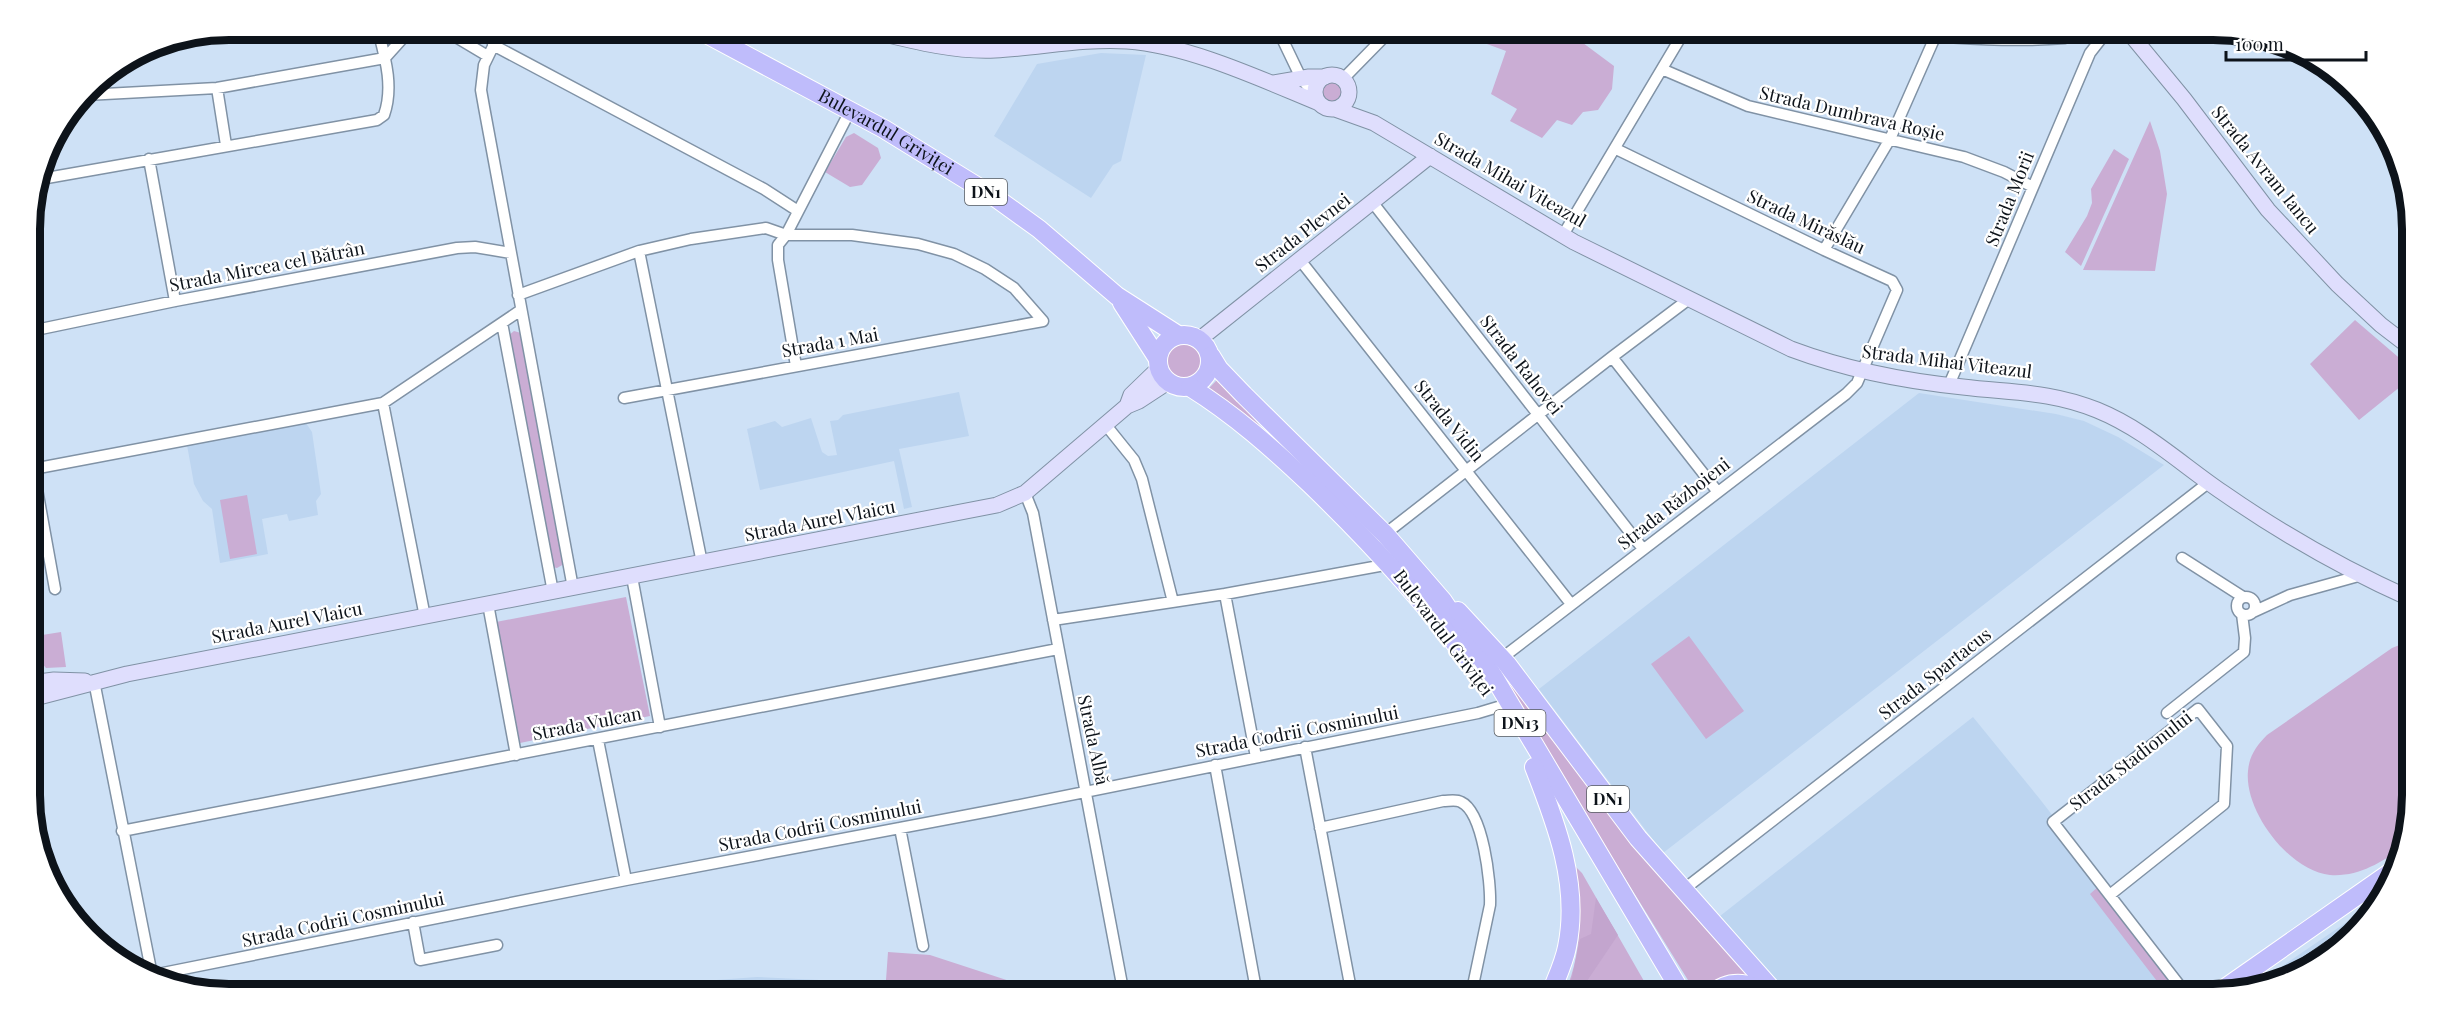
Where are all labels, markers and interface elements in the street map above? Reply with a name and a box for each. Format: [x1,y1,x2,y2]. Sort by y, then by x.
scale bar [2226,24,2366,62]
text: 100 m [2235,32,2284,56]
street label: Strada Dumbrava Roșie [1757,80,1947,146]
street label: Bulevardul Griviței [814,83,958,180]
street label: Strada Avram Iancu [2207,100,2325,239]
street label: Strada Mihai Viteazul [1430,126,1591,232]
street label: Strada Morii [1979,148,2039,250]
road number: DN1 [965,179,1007,205]
street label: Strada Mirăslău [1744,183,1870,259]
street label: Strada Plevnei [1250,187,1355,277]
street label: Strada Mircea cel Bătrân [167,235,367,297]
street label: Strada Rahovei [1475,309,1568,419]
street label: Strada 1 Mai [780,322,880,362]
street label: Strada Mihai Viteazul [1861,339,2034,383]
street label: Strada Vidin [1409,374,1490,466]
street label: Strada Războieni [1612,452,1734,555]
street label: Strada Aurel Vlaicu [742,494,898,546]
street label: Bulevardul Griviței [1388,564,1499,700]
street label: Strada Aurel Vlaicu [209,596,365,648]
street label: Strada Spartacus [1873,622,1996,725]
street label: Strada Albă [1073,692,1115,787]
street label: Strada Codrii Cosminului [1193,700,1400,762]
street label: Strada Vulcan [530,701,644,745]
street label: Strada Stadionului [2064,705,2197,816]
road number: DN13 [1494,710,1546,736]
road number: DN1 [1587,786,1629,812]
street label: Strada Codrii Cosminului [716,794,923,856]
street label: Strada Codrii Cosminului [239,886,446,952]

